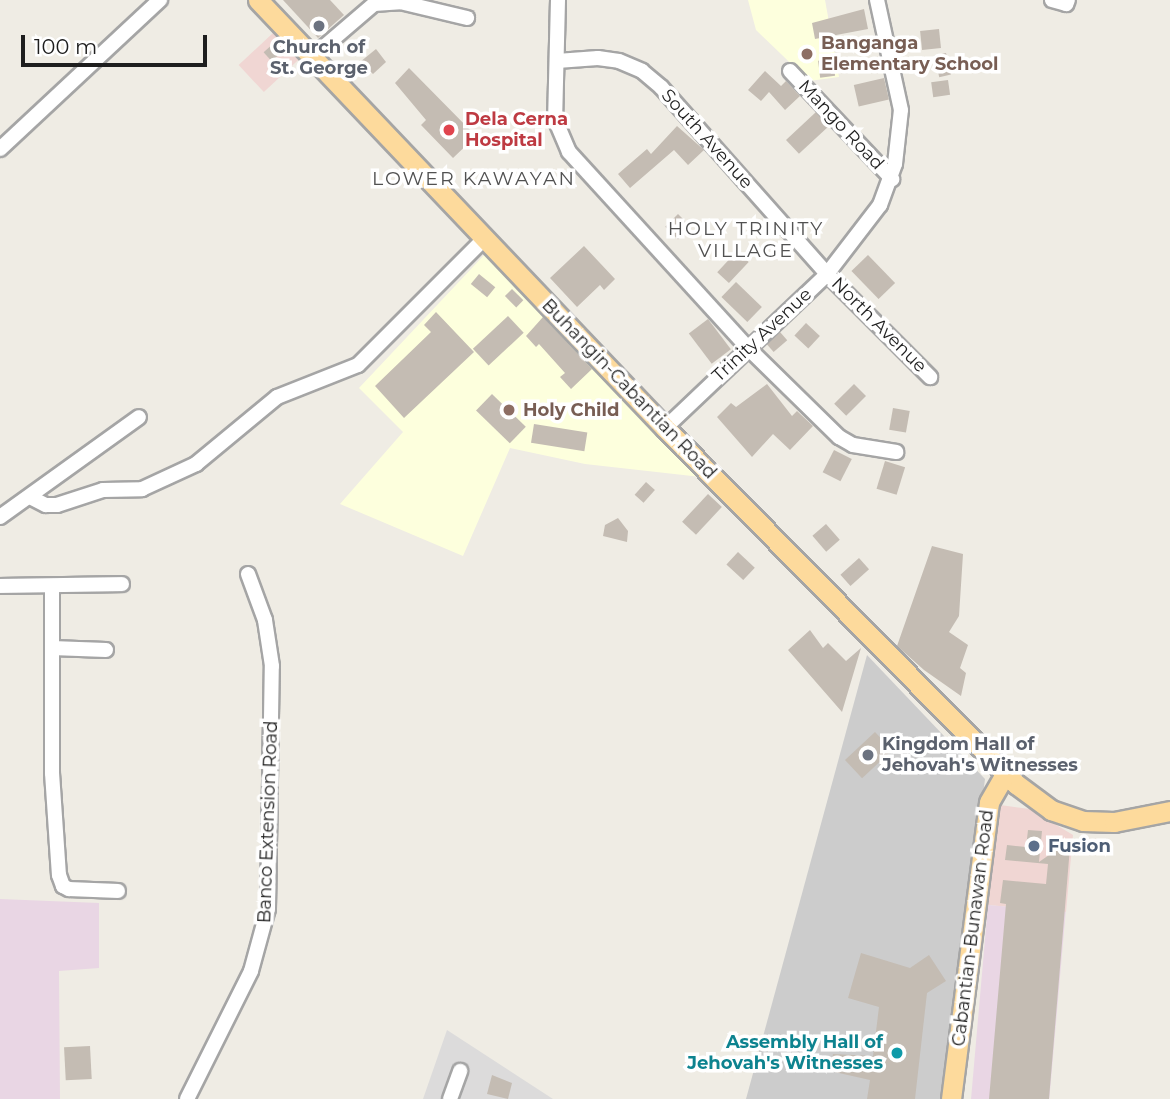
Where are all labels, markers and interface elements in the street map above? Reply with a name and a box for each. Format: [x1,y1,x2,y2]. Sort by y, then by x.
marker: Church of St. George [311,18,327,34]
scale bar [24,21,210,65]
place label: Banganga Elementary School [821,33,998,76]
text: 100 m [34,34,97,59]
place label: Church of St. George [270,37,368,80]
marker: Banganga Elementary School [799,46,815,62]
street label: Mango Road [794,75,888,175]
street label: South Avenue [657,85,757,193]
place label: Dela Cerna Hospital [465,109,568,152]
marker: Dela Cerna Hospital [439,120,459,140]
district label: LOWER KAWAYAN [374,168,574,190]
district label: HOLY TRINITY VILLAGE [669,218,823,262]
street label: North Avenue [827,273,931,377]
street label: Trinity Avenue [708,283,816,387]
street label: Buhangin-Cabantian Road [537,295,721,483]
place label: Holy Child [523,399,619,421]
marker: Holy Child [501,402,517,418]
street label: Banco Extension Road [254,720,282,924]
place label: Kingdom Hall of Jehovah's Witnesses [882,734,1078,776]
marker: Kingdom Hall of Jehovah's Witnesses [860,747,876,763]
street label: Cabantian-Bunawan Road [948,808,998,1048]
place label: Fusion [1048,835,1111,857]
marker: Fusion [1026,838,1042,854]
place label: Assembly Hall of Jehovah's Witnesses [687,1032,883,1074]
marker: Assembly Hall of Jehovah's Witnesses [889,1045,905,1061]

